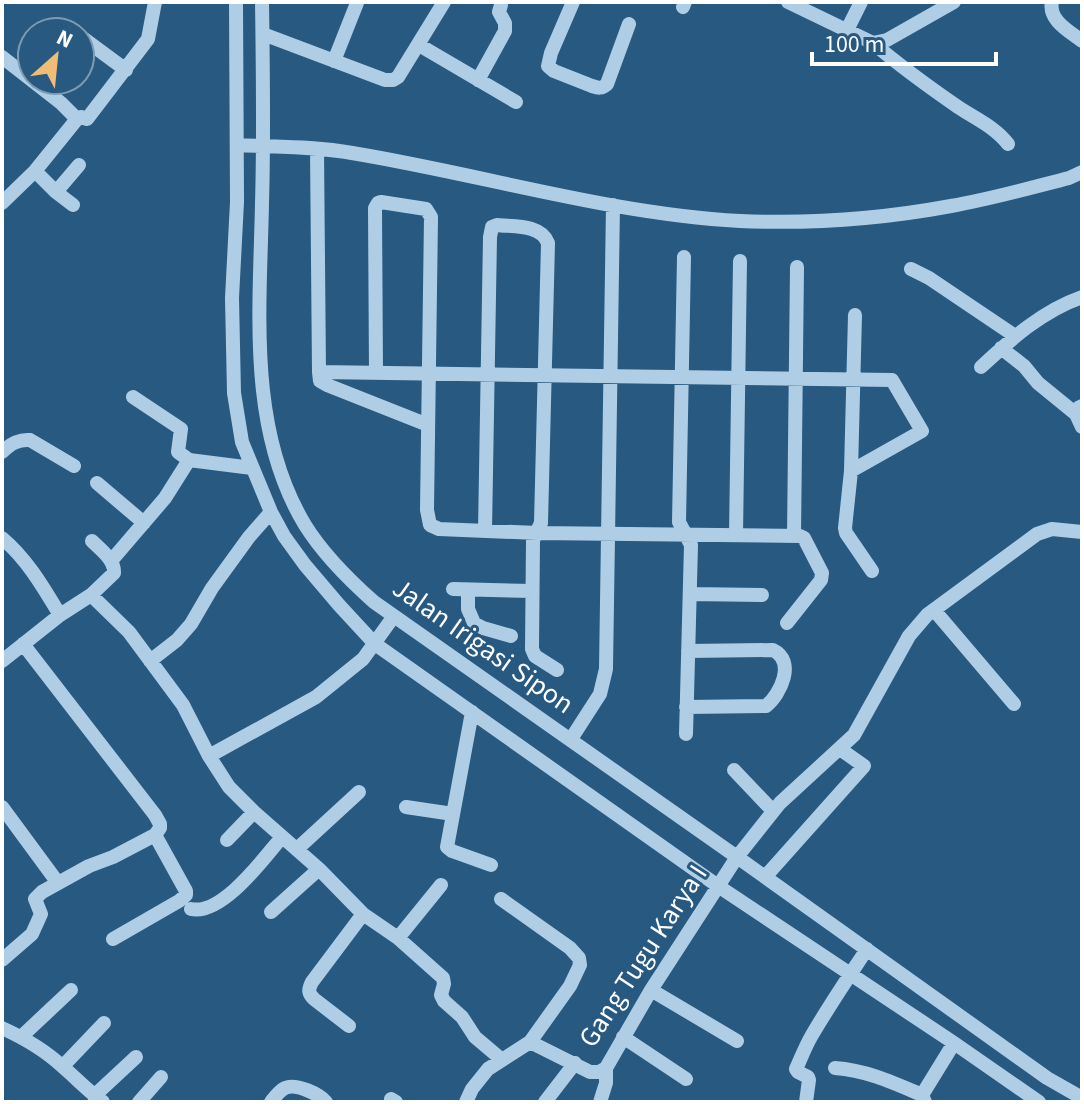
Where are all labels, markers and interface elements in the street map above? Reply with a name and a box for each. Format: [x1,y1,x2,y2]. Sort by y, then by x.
north arrow [16,16,96,96]
scale bar [812,16,996,66]
text: N [51,21,78,57]
text: 100 m [824,27,884,62]
street label: Jalan Irigasi Sipon [384,568,582,724]
street label: Gang Tugu Karya I [569,857,717,1055]

